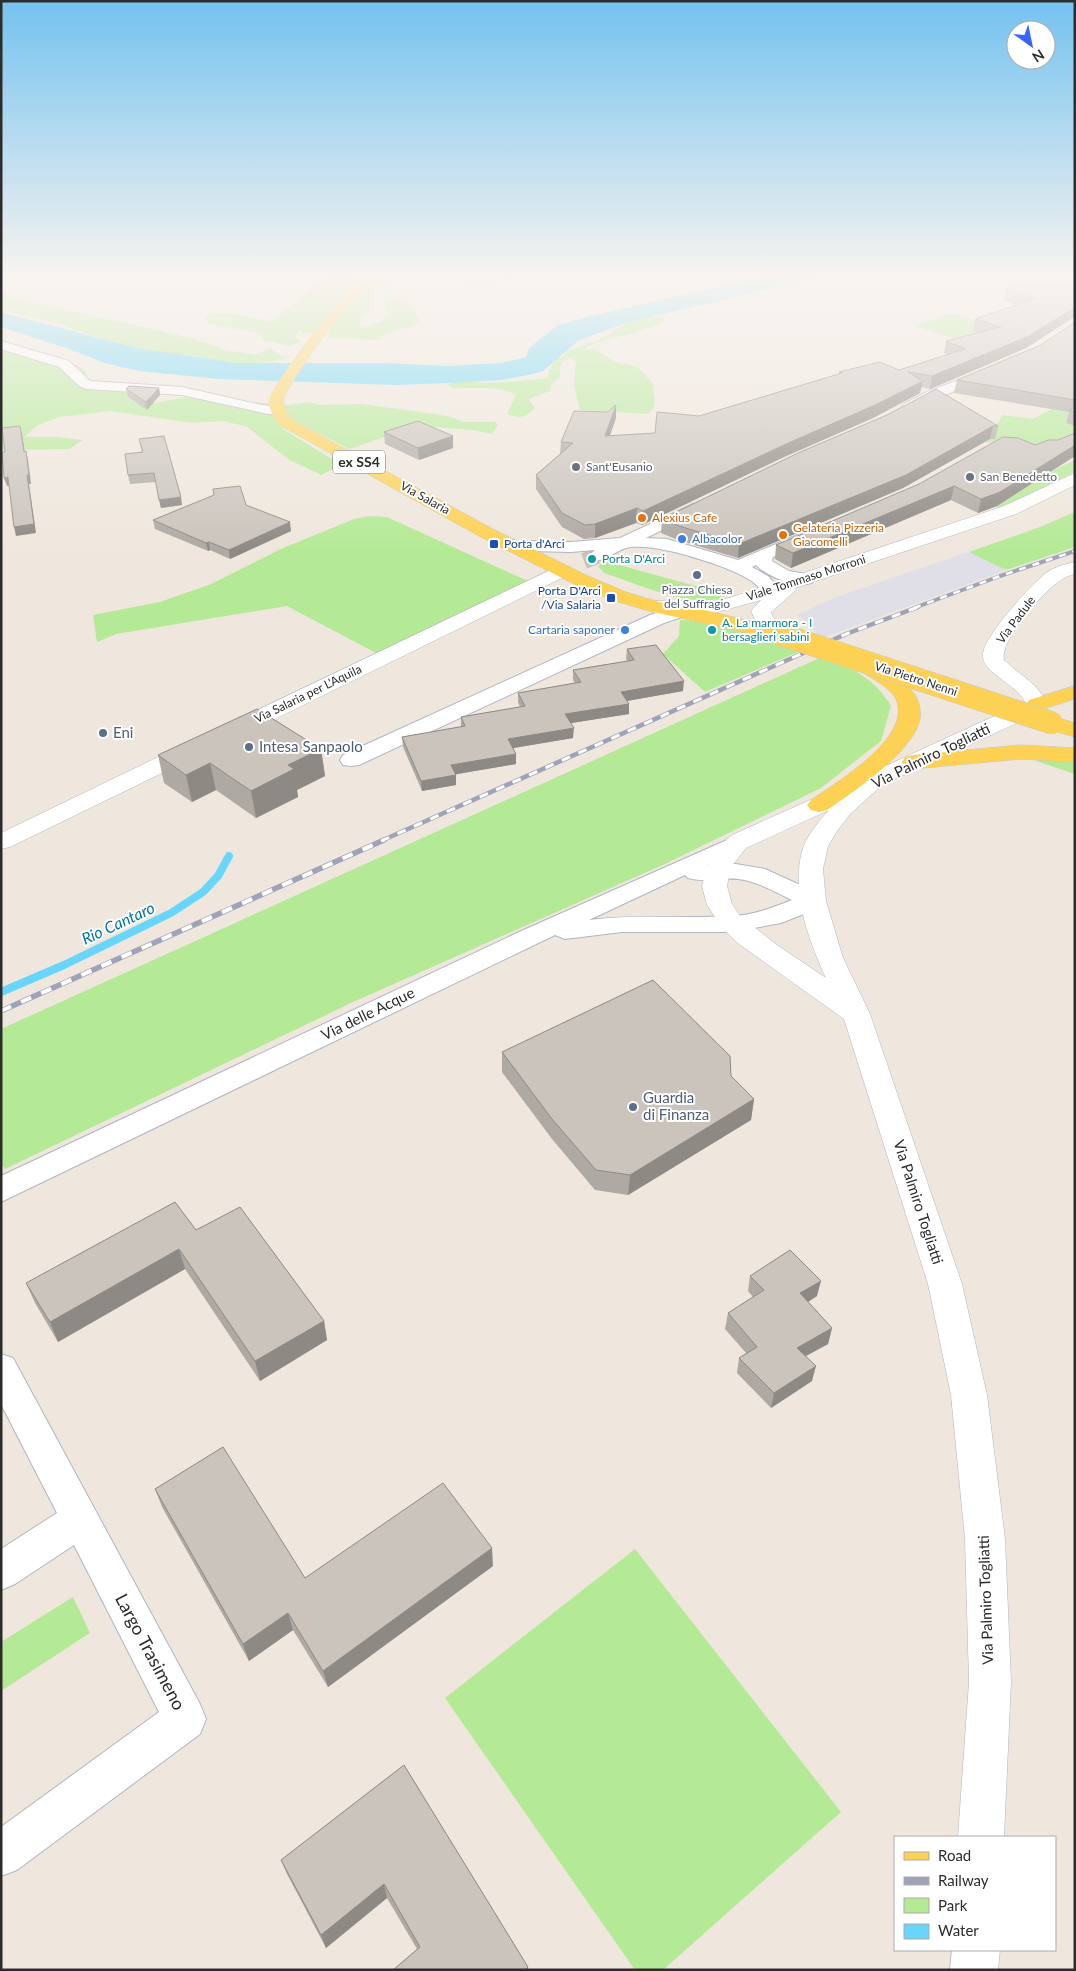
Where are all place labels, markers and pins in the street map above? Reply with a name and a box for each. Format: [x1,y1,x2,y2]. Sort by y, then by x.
place label: Sant'Eusanio [586,459,653,474]
marker: Sant'Eusanio [570,461,582,473]
place label: San Benedetto [980,469,1057,484]
marker: San Benedetto [964,471,976,483]
place label: Alexius Cafe [652,510,717,525]
marker: Alexius Cafe [636,512,648,524]
place label: Gelateria Pizzeria Giacomelli [793,520,884,549]
marker: Gelateria Pizzeria Giacomelli [777,529,789,541]
place label: Albacolor [692,531,743,546]
marker: Albacolor [676,533,688,545]
place label: Porta d'Arci [504,536,565,551]
marker: Porta d'Arci [488,538,500,550]
place label: Porta D'Arci [602,551,665,566]
marker: Porta D'Arci [586,553,598,565]
marker: Piazza Chiesa del Suffragio [691,569,703,581]
place label: Piazza Chiesa del Suffragio [662,582,733,611]
place label: Porta D'Arci /Via Salaria [538,583,601,612]
marker: Porta D'Arci /Via Salaria [605,592,617,604]
place label: A. La marmora - I bersaglieri sabini [722,615,812,644]
place label: Cartaria saponer [528,622,616,637]
marker: Cartaria saponer [619,624,631,636]
marker: A. La marmora - I bersaglieri sabini [706,624,718,636]
place label: Eni [113,723,133,741]
marker: Eni [97,727,109,739]
place label: Intesa Sanpaolo [259,737,363,755]
marker: Intesa Sanpaolo [243,741,255,753]
place label: Guardia di Finanza [643,1088,709,1123]
marker: Guardia di Finanza [627,1101,639,1113]

